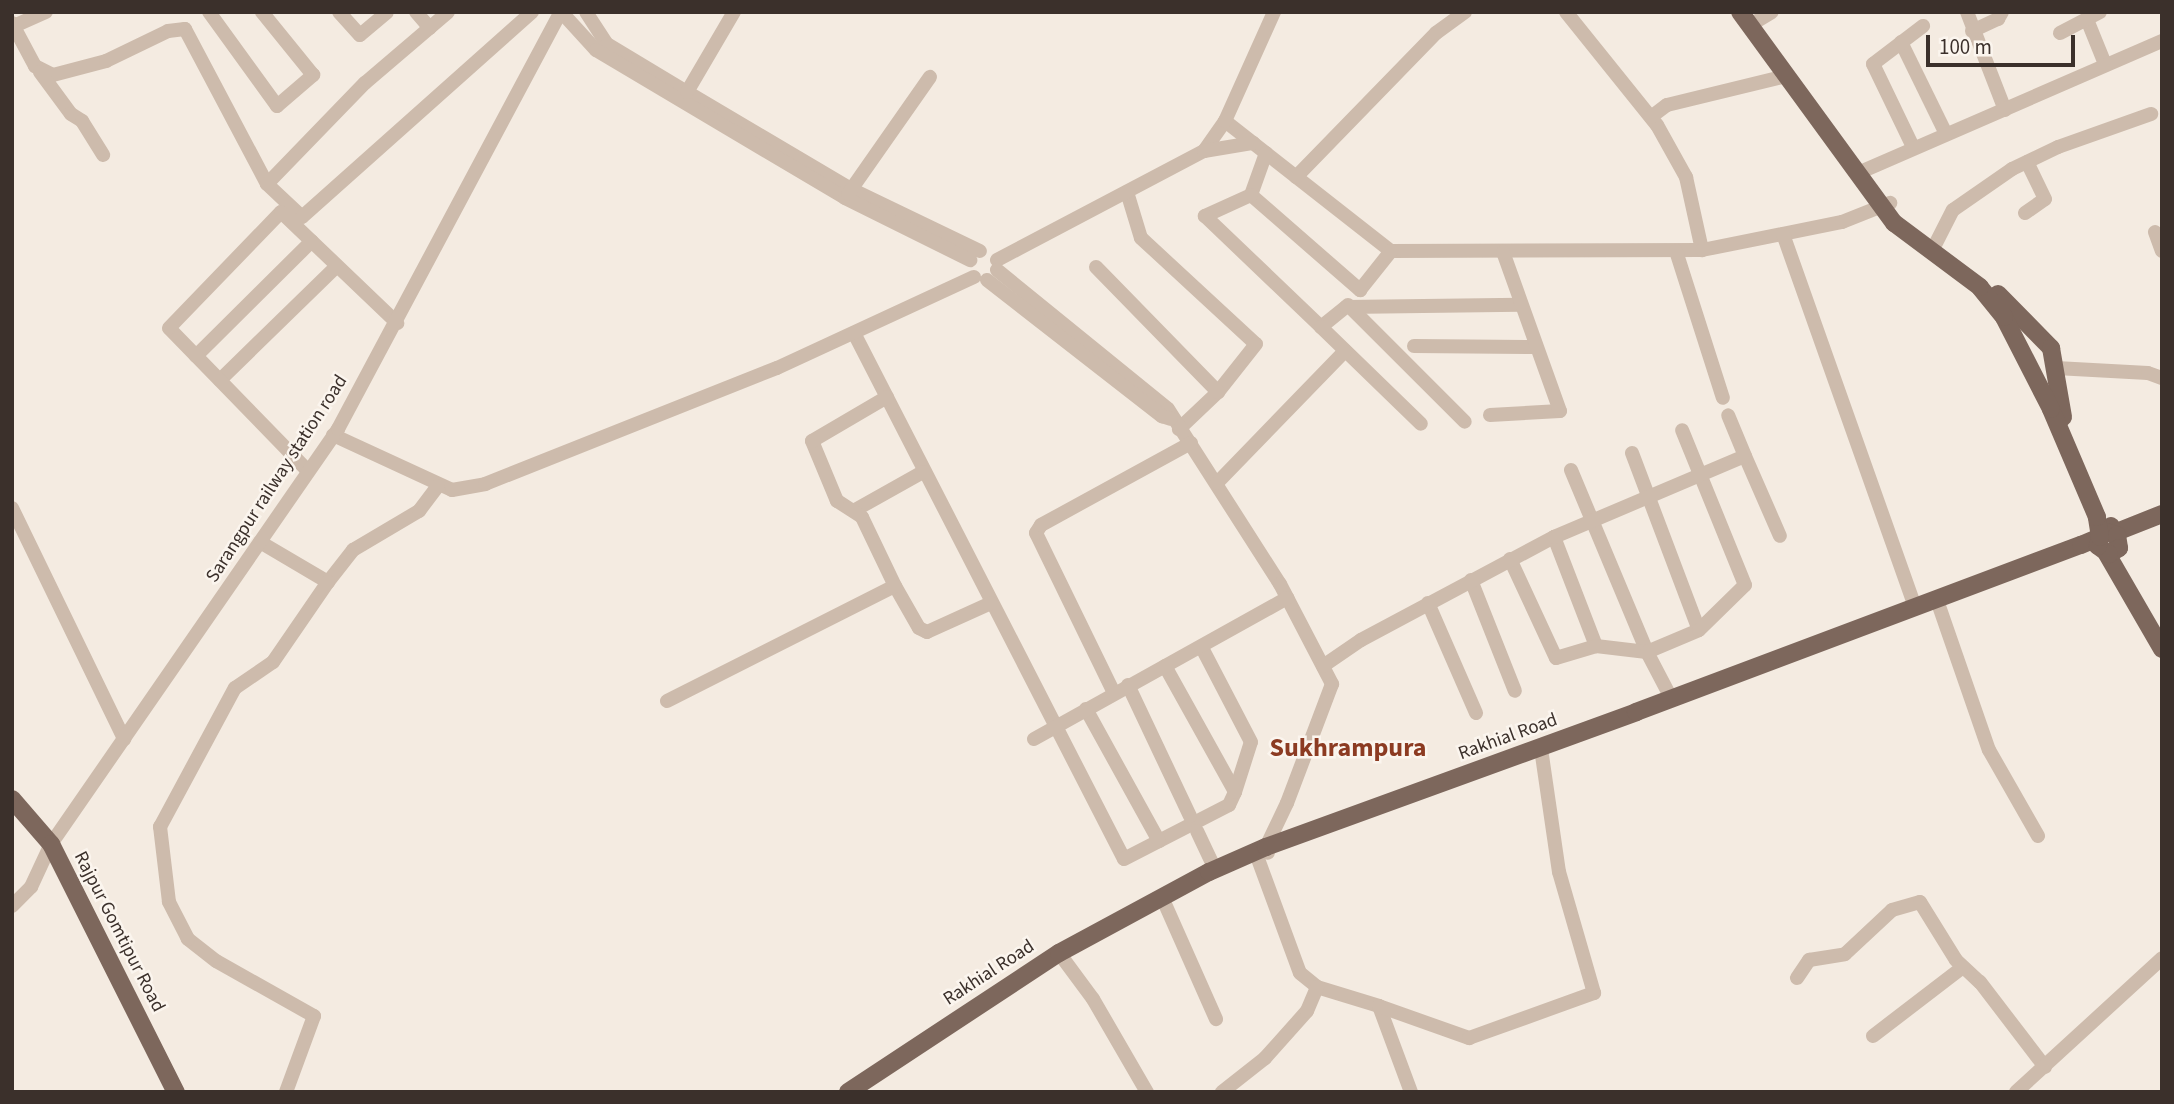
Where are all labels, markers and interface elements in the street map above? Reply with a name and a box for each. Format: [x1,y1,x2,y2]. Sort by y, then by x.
scale bar [1929,21,2078,65]
text: 100 m [1939,32,1992,62]
street label: Sarangpur railway station road [201,371,353,587]
street label: Rakhial Road [1455,709,1561,765]
district label: Sukhrampura [1270,732,1426,764]
street label: Rajpur Gomtipur Road [69,848,169,1016]
street label: Rakhial Road [939,935,1039,1011]

